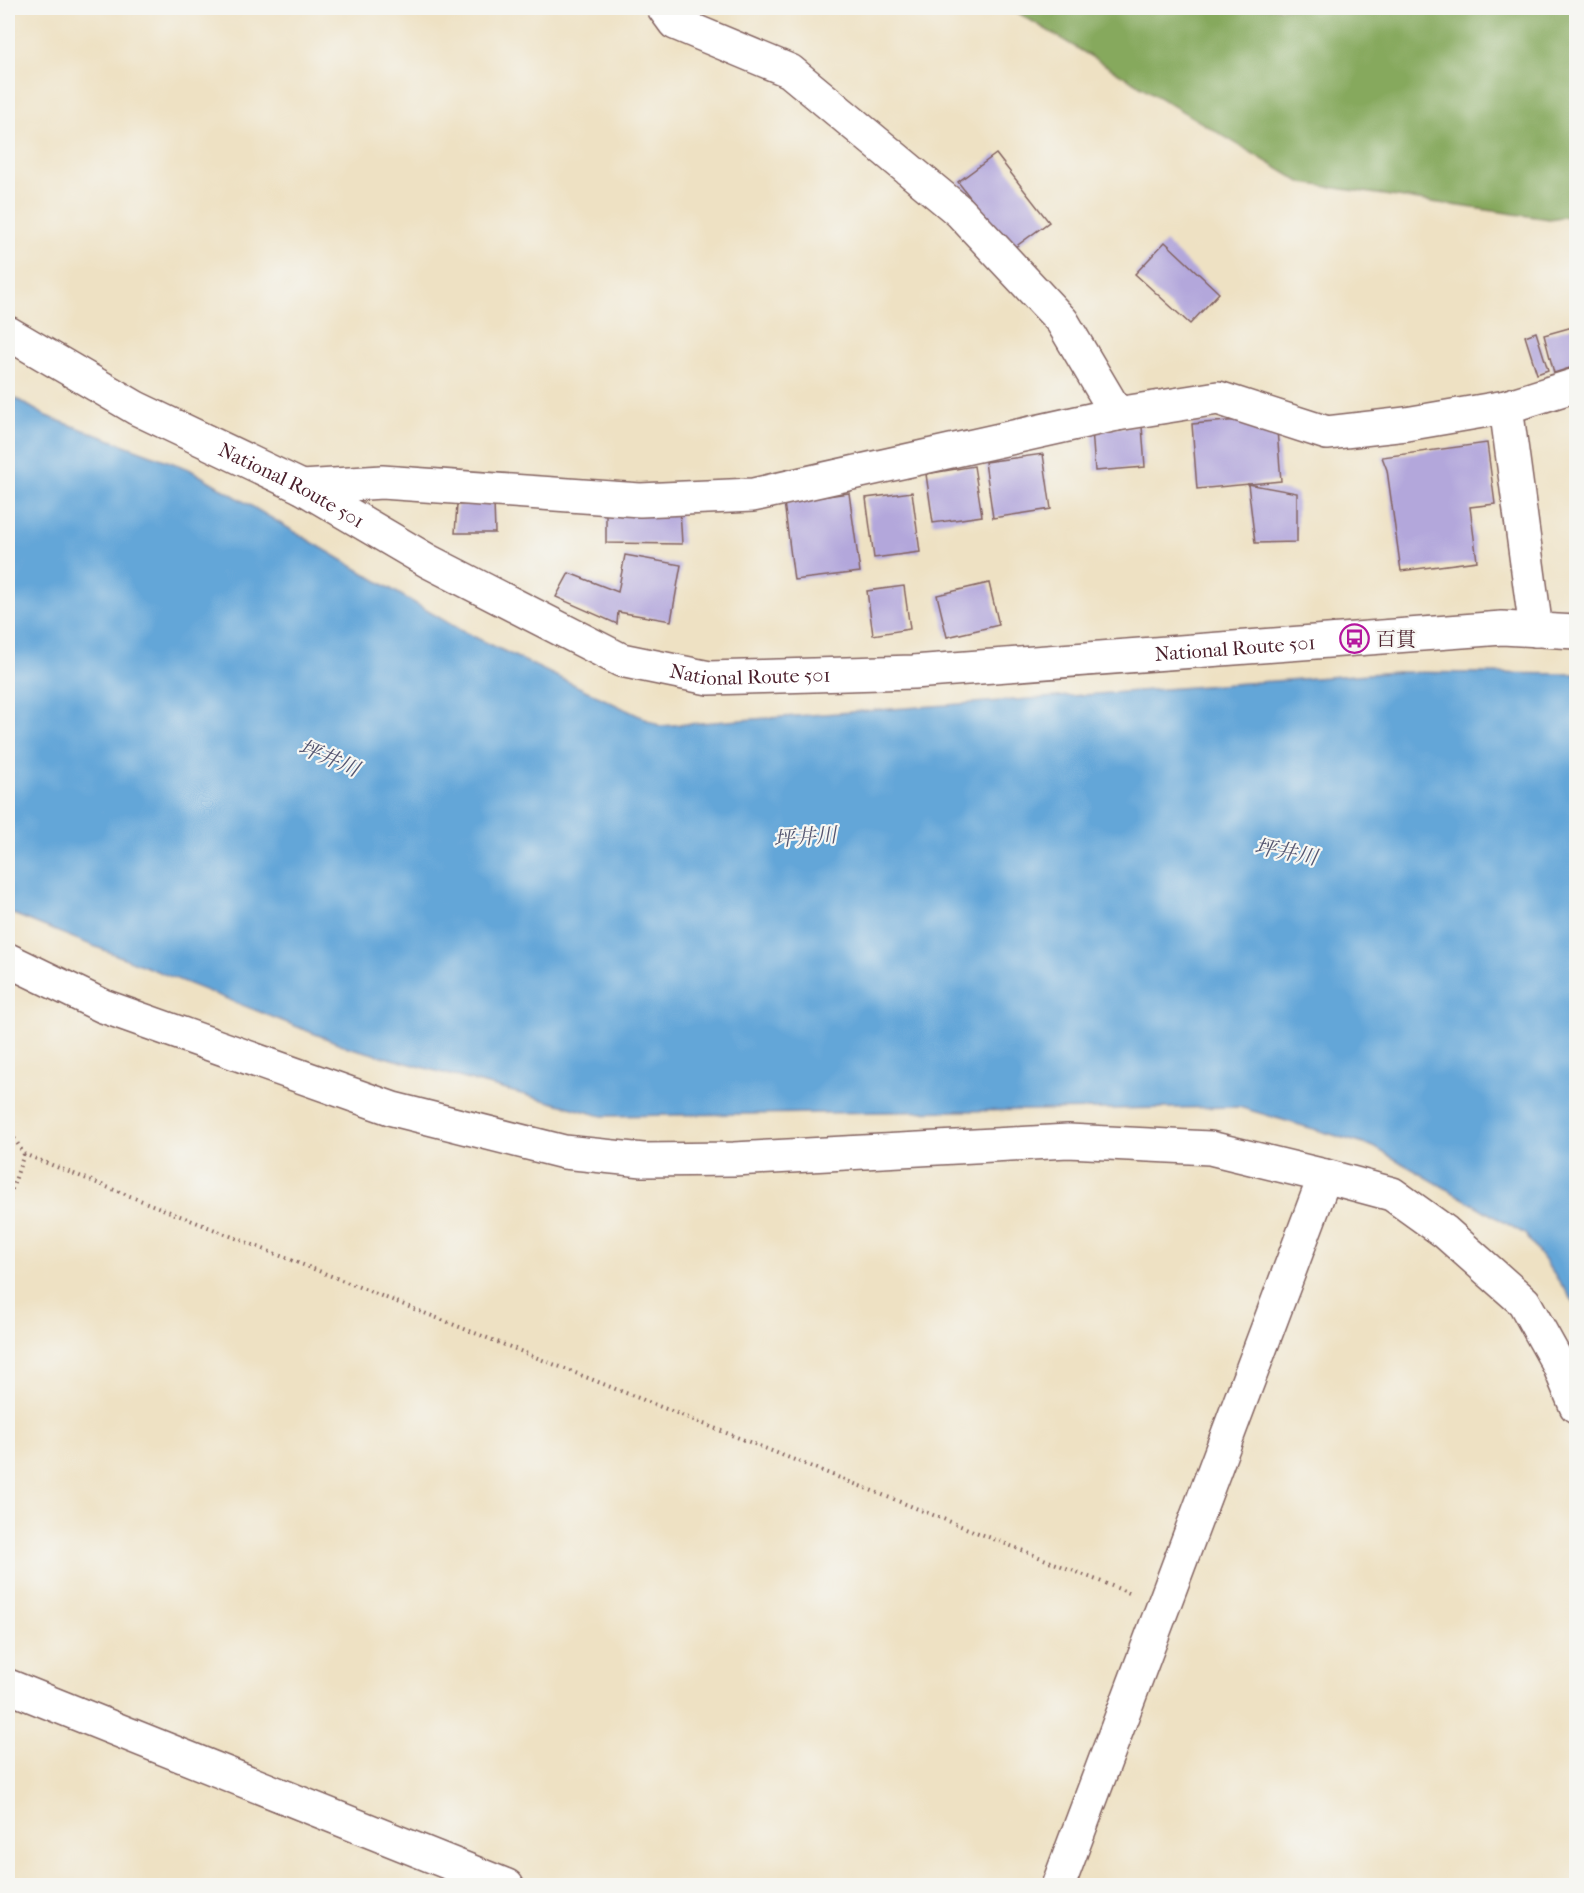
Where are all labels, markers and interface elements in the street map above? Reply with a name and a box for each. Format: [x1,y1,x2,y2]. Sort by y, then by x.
street label: National Route 501 [215,438,368,533]
bus stop icon: 百貫 [1339,623,1371,655]
place label: 百貫 [1376,628,1416,651]
street label: National Route 501 [1154,630,1316,665]
street label: National Route 501 [668,659,831,690]
water label: 坪井川 [295,735,365,782]
water label: 坪井川 [773,823,839,851]
water label: 坪井川 [1253,834,1321,870]

